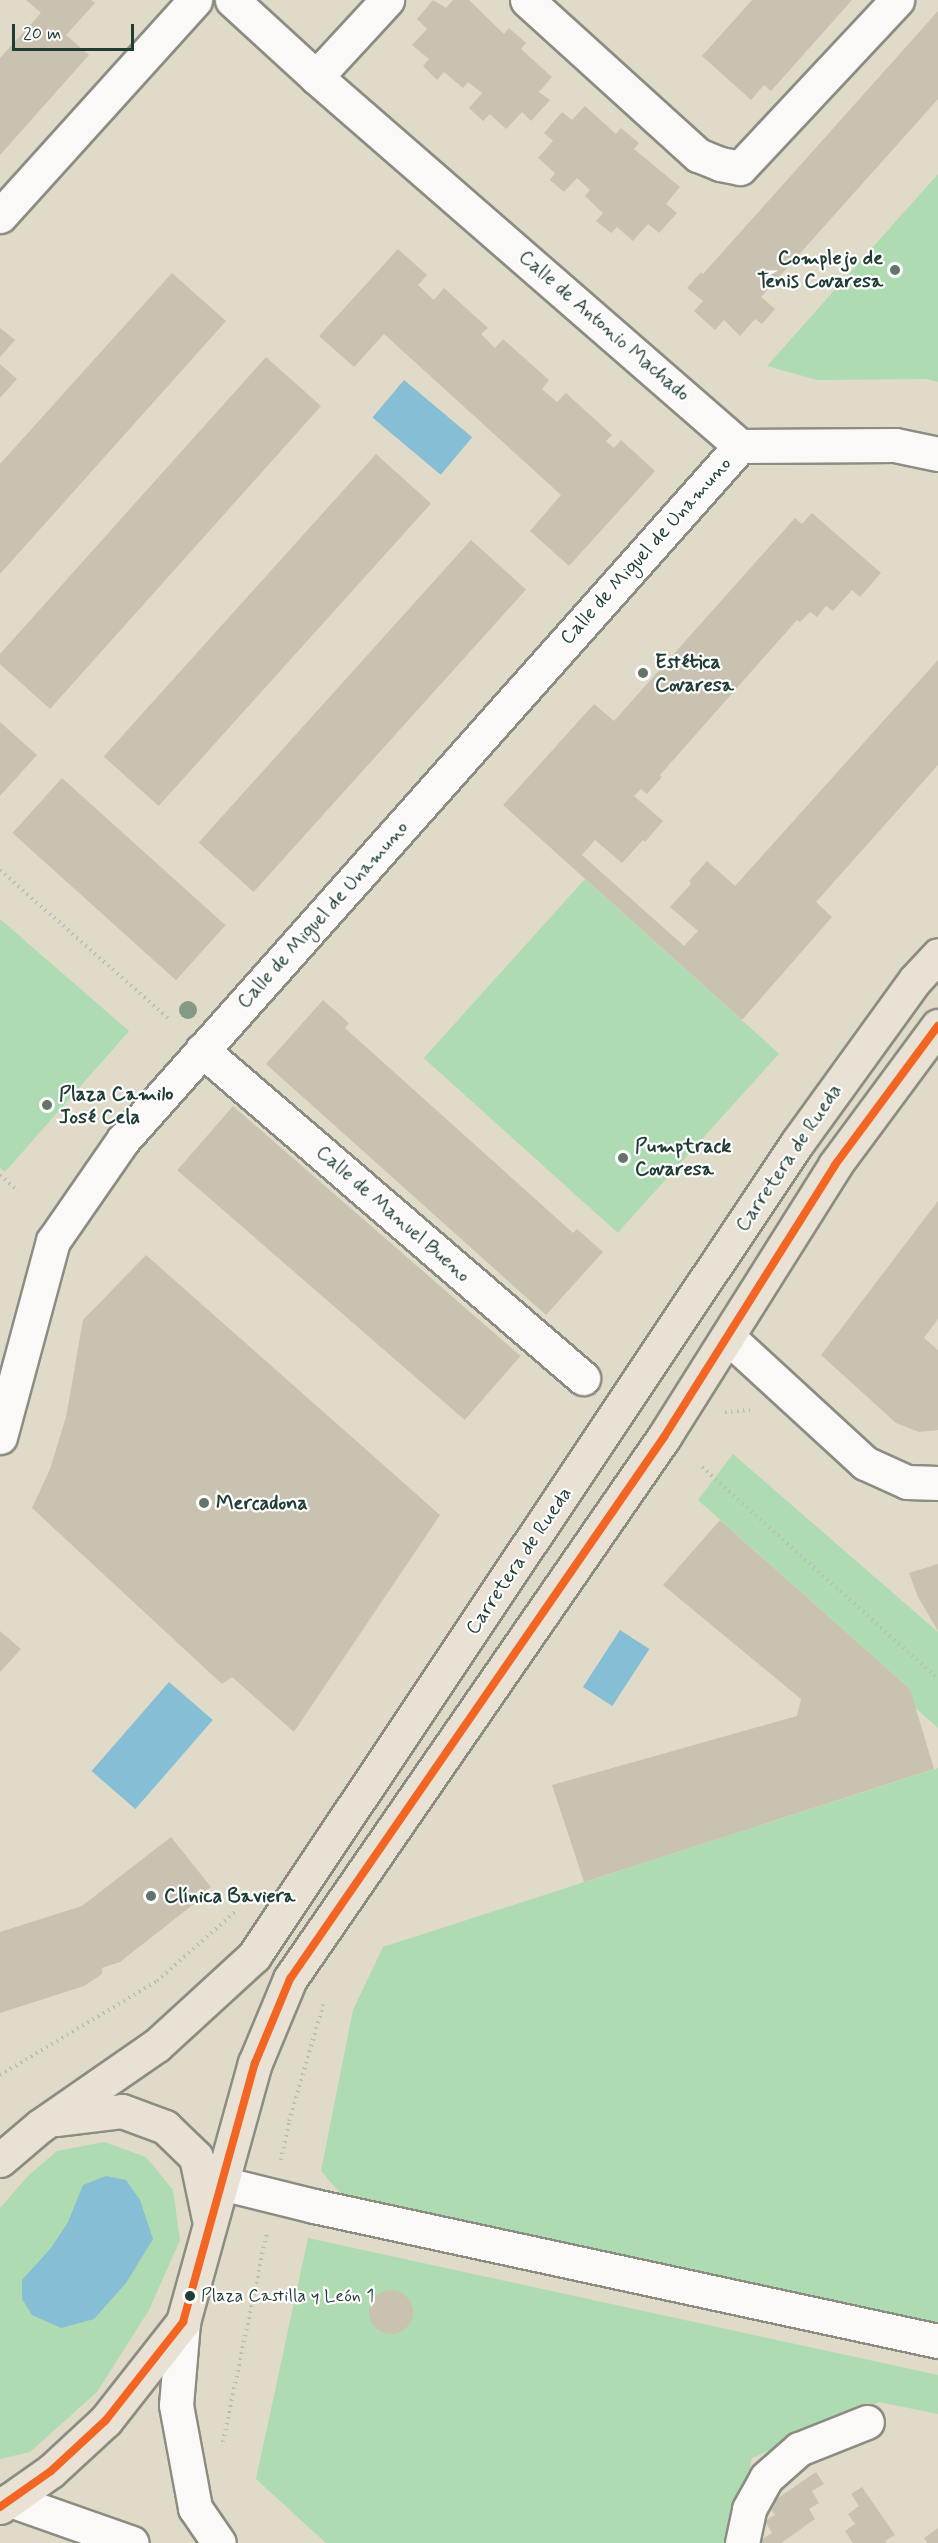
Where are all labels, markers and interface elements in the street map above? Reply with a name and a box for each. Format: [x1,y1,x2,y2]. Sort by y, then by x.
scale bar [15,12,136,50]
text: 20 m [23,22,61,46]
street label: Calle de Antonio Machado [513,245,695,407]
place label: Complejo de Tenis Covaresa [757,246,883,293]
marker: Complejo de Tenis Covaresa [888,263,902,277]
street label: Calle de Miguel de Unamuno [556,453,736,649]
place label: Estética Covaresa [655,650,734,697]
marker: Estética Covaresa [636,666,650,680]
street label: Calle de Miguel de Unamuno [233,817,413,1013]
street label: Carretera de Rueda [731,1080,847,1236]
place label: Plaza Camilo José Cela [59,1082,171,1129]
marker: Plaza Camilo José Cela [40,1098,54,1112]
place label: Pumptrack Covaresa [635,1134,731,1181]
street label: Calle de Manuel Bueno [315,1144,471,1284]
marker: Pumptrack Covaresa [616,1151,630,1165]
street label: Carretera de Rueda [461,1483,577,1639]
place label: Mercadona [216,1491,308,1515]
marker: Mercadona [197,1496,211,1510]
place label: Clínica Baviera [164,1884,294,1908]
marker: Clínica Baviera [142,1887,160,1905]
place label: Plaza Castilla y León 1 [201,2285,372,2307]
marker: Plaza Castilla y León 1 [184,2290,196,2302]

